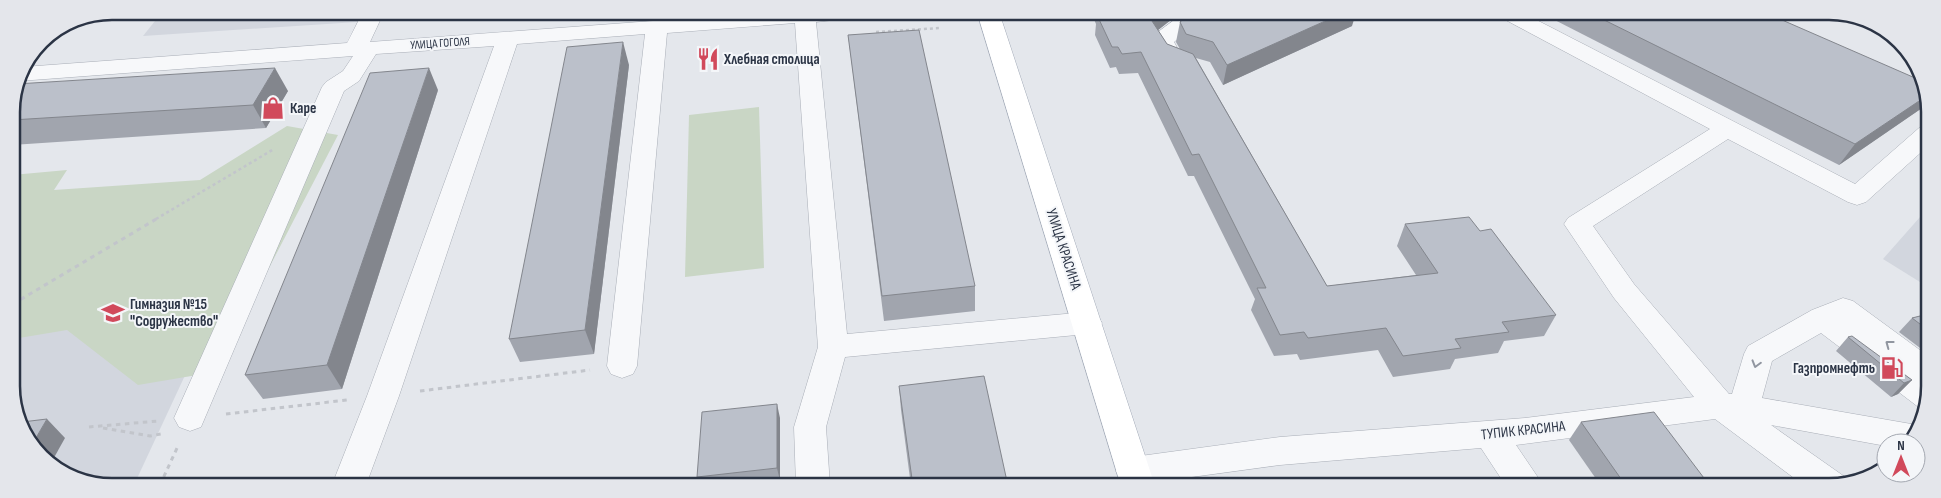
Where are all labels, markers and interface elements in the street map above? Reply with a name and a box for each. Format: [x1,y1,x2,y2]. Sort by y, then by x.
street label: УЛИЦА ГОГОЛЯ [410,34,470,53]
restaurant icon: Хлебная столица [695,46,721,72]
place label: Хлебная столица [723,50,820,69]
shop icon: Каре [260,95,286,121]
place label: Каре [290,99,316,118]
street label: УЛИЦА КРАСИНА [1041,206,1086,293]
place label: Гимназия №15 "Содружество" [130,295,218,331]
school or university icon: Гимназия №15 "Содружество" [100,300,126,326]
one-way arrow [1886,341,1895,349]
fuel station icon: Газпромнефть [1879,355,1905,381]
one-way arrow [1752,359,1762,367]
place label: Газпромнефть [1793,359,1875,378]
street label: ТУПИК КРАСИНА [1480,417,1567,444]
north arrow [1876,433,1926,483]
text: N [1897,437,1905,454]

